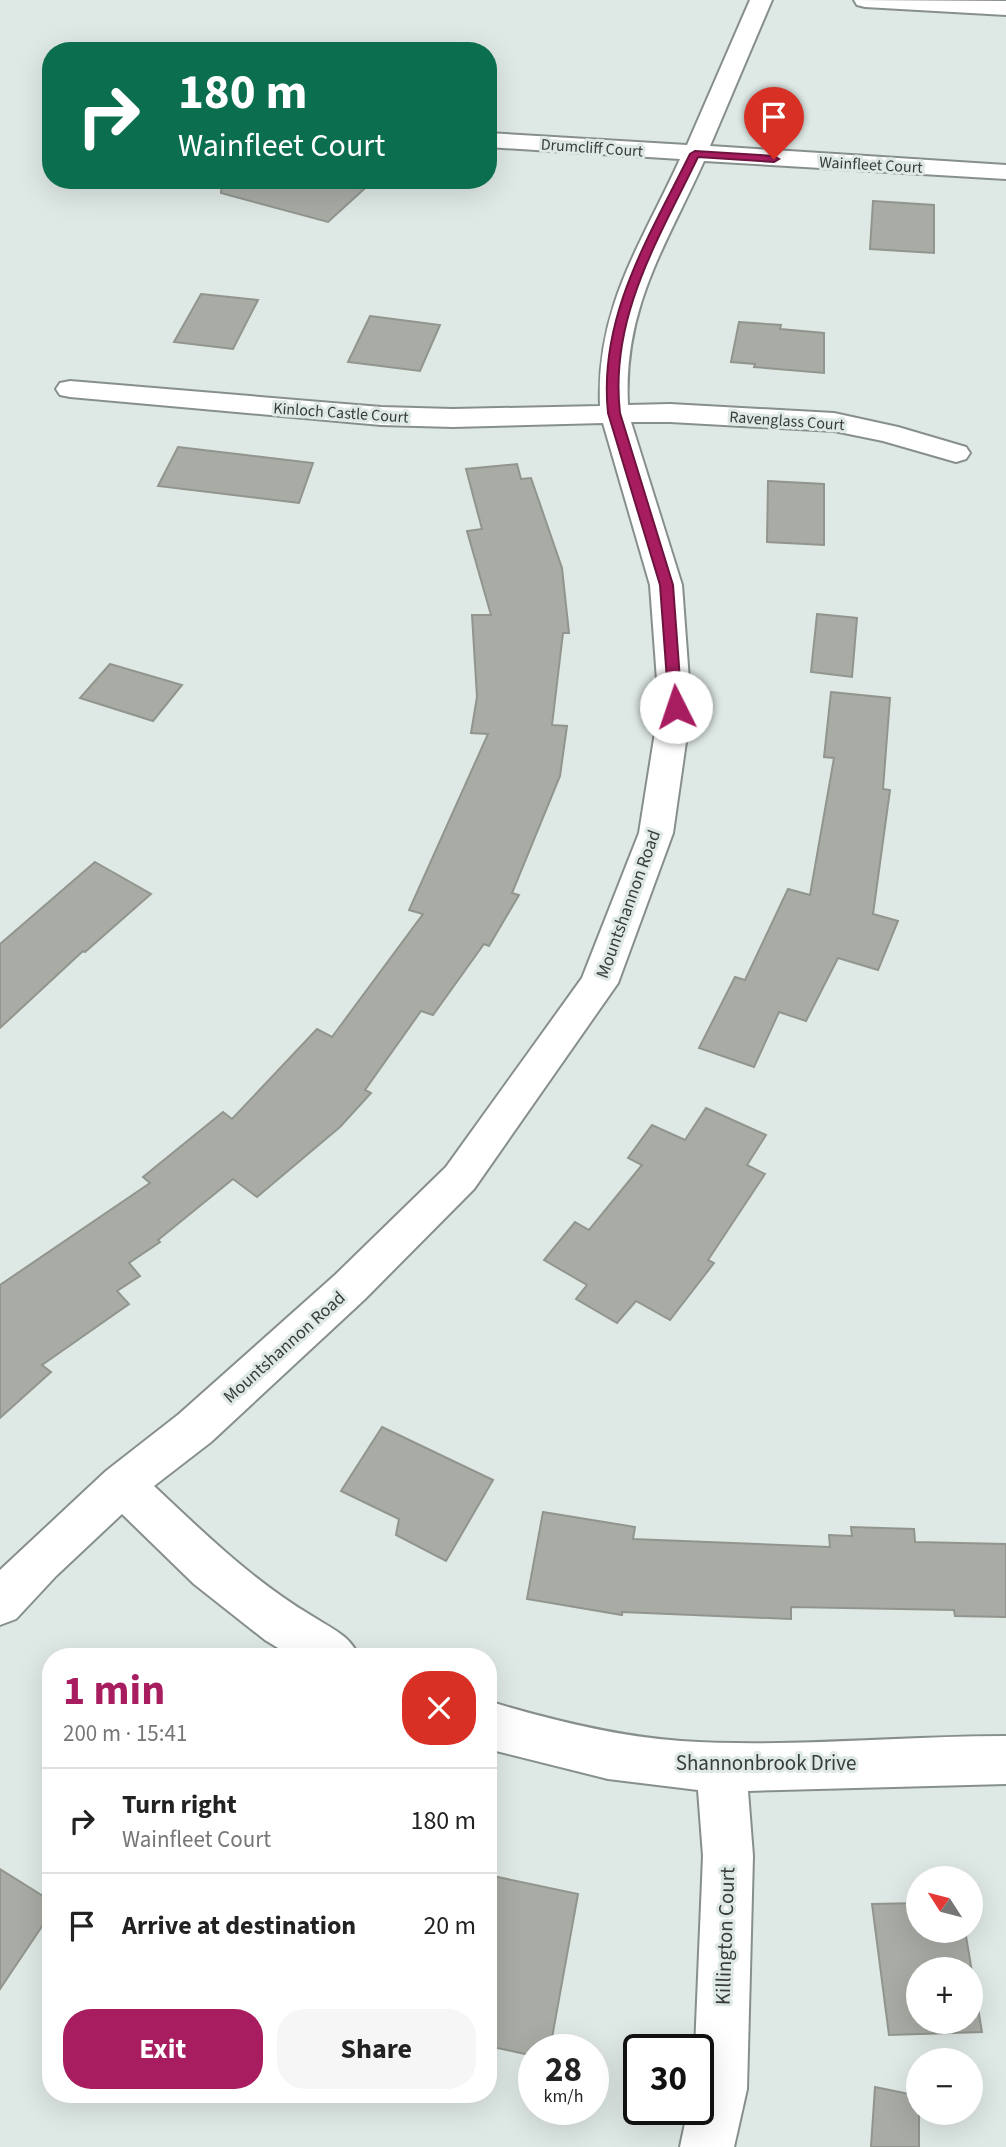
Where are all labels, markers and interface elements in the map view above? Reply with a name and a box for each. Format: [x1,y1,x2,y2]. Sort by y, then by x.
text: 180 m [178,58,307,128]
icon: right [63,70,154,161]
pin [744,87,804,159]
icon: arrive [755,98,793,136]
text: Wainfleet Court [178,123,385,169]
street label: Drumcliff Court [540,133,644,163]
street label: Wainfleet Court [819,151,924,179]
street label: Kinloch Castle Court [273,397,410,429]
street label: Ravenglass Court [729,406,846,436]
position arrow [639,670,713,744]
street label: Mountshannon Road [590,826,667,982]
street label: Mountshannon Road [218,1286,351,1409]
text: 1 min [63,1661,165,1721]
button: close [402,1671,476,1745]
text: 200 m · 15:41 [63,1717,187,1750]
street label: Shannonbrook Drive [676,1748,856,1778]
text: Turn right [122,1786,237,1823]
icon: right [63,1802,101,1840]
text: 180 m [410,1802,476,1839]
text: Wainfleet Court [122,1823,271,1856]
street label: Killington Court [708,1866,742,2006]
north arrow [906,1866,984,1942]
map controls [906,1866,983,2125]
icon: arrive [63,1907,101,1945]
text: Arrive at destination [122,1907,356,1944]
text: 20 m [423,1907,476,1944]
button: + [906,1957,983,2034]
button: Exit [63,2009,263,2089]
button: Share [277,2009,476,2089]
speed limit sign: 30 [623,2034,714,2125]
text: 28 [545,2045,582,2095]
button: − [906,2048,983,2125]
text: km/h [544,2084,583,2109]

